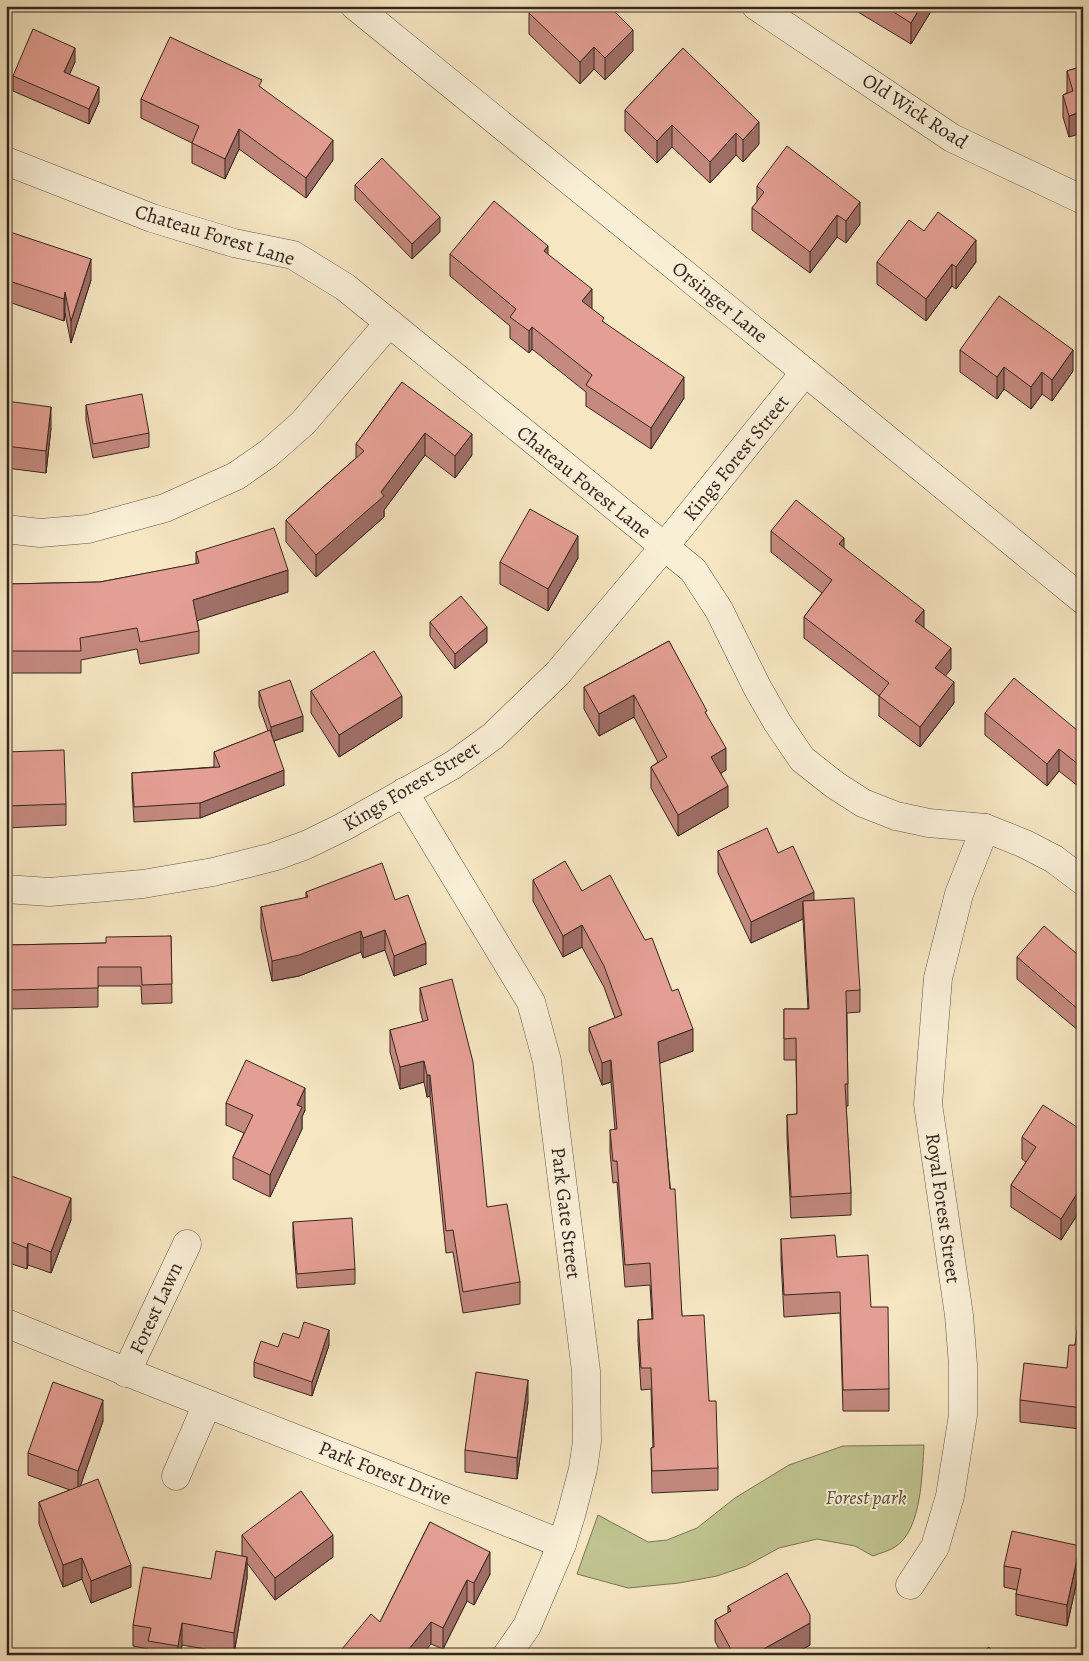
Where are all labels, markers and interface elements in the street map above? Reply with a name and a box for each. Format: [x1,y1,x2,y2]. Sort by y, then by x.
street label: Old Wick Road [857,67,973,155]
street label: Chateau Forest Lane [132,198,298,272]
street label: Orsinger Lane [666,255,774,349]
street label: Kings Forest Street [677,389,795,527]
street label: Chateau Forest Lane [511,419,657,545]
street label: Kings Forest Street [338,734,485,837]
street label: Royal Forest Street [919,1131,967,1285]
street label: Park Gate Street [545,1146,588,1281]
street label: Forest Lawn [123,1258,189,1358]
street label: Park Forest Drive [315,1434,455,1512]
park label: Forest park [825,1484,907,1511]

